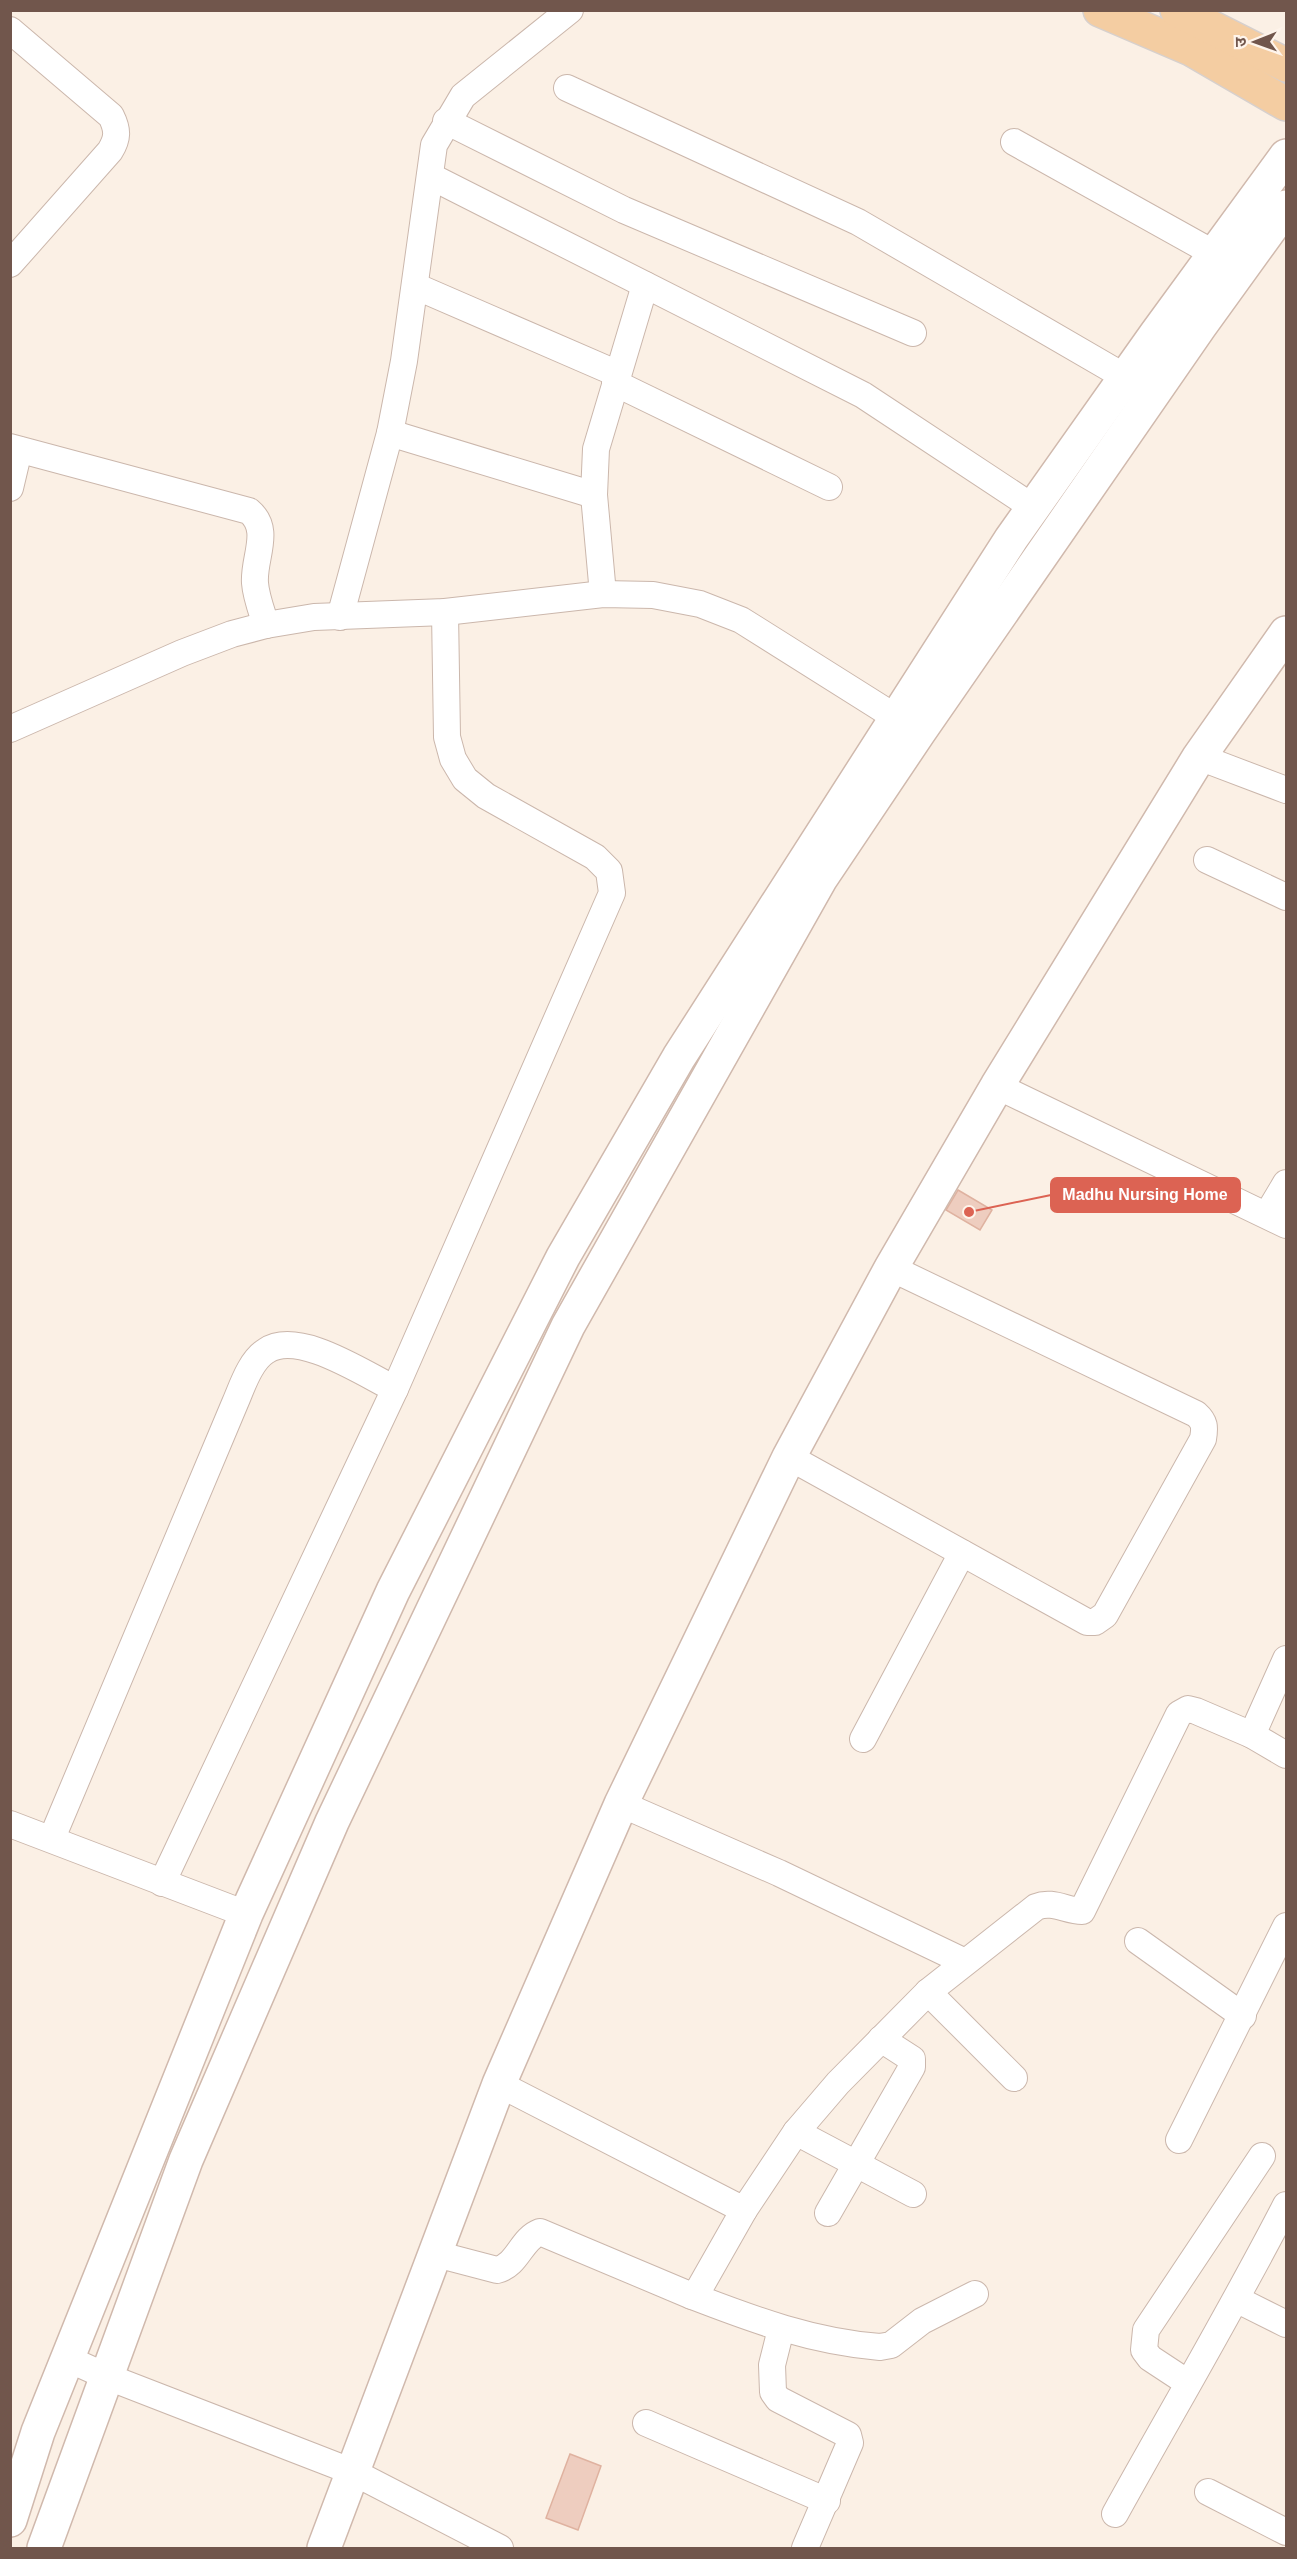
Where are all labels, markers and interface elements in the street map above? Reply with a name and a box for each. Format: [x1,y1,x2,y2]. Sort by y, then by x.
north arrow [1225,12,1285,72]
text: उ [1232,37,1249,47]
callout: Madhu Nursing Home [1051,1178,1240,1212]
text: Madhu Nursing Home [1062,1186,1228,1203]

